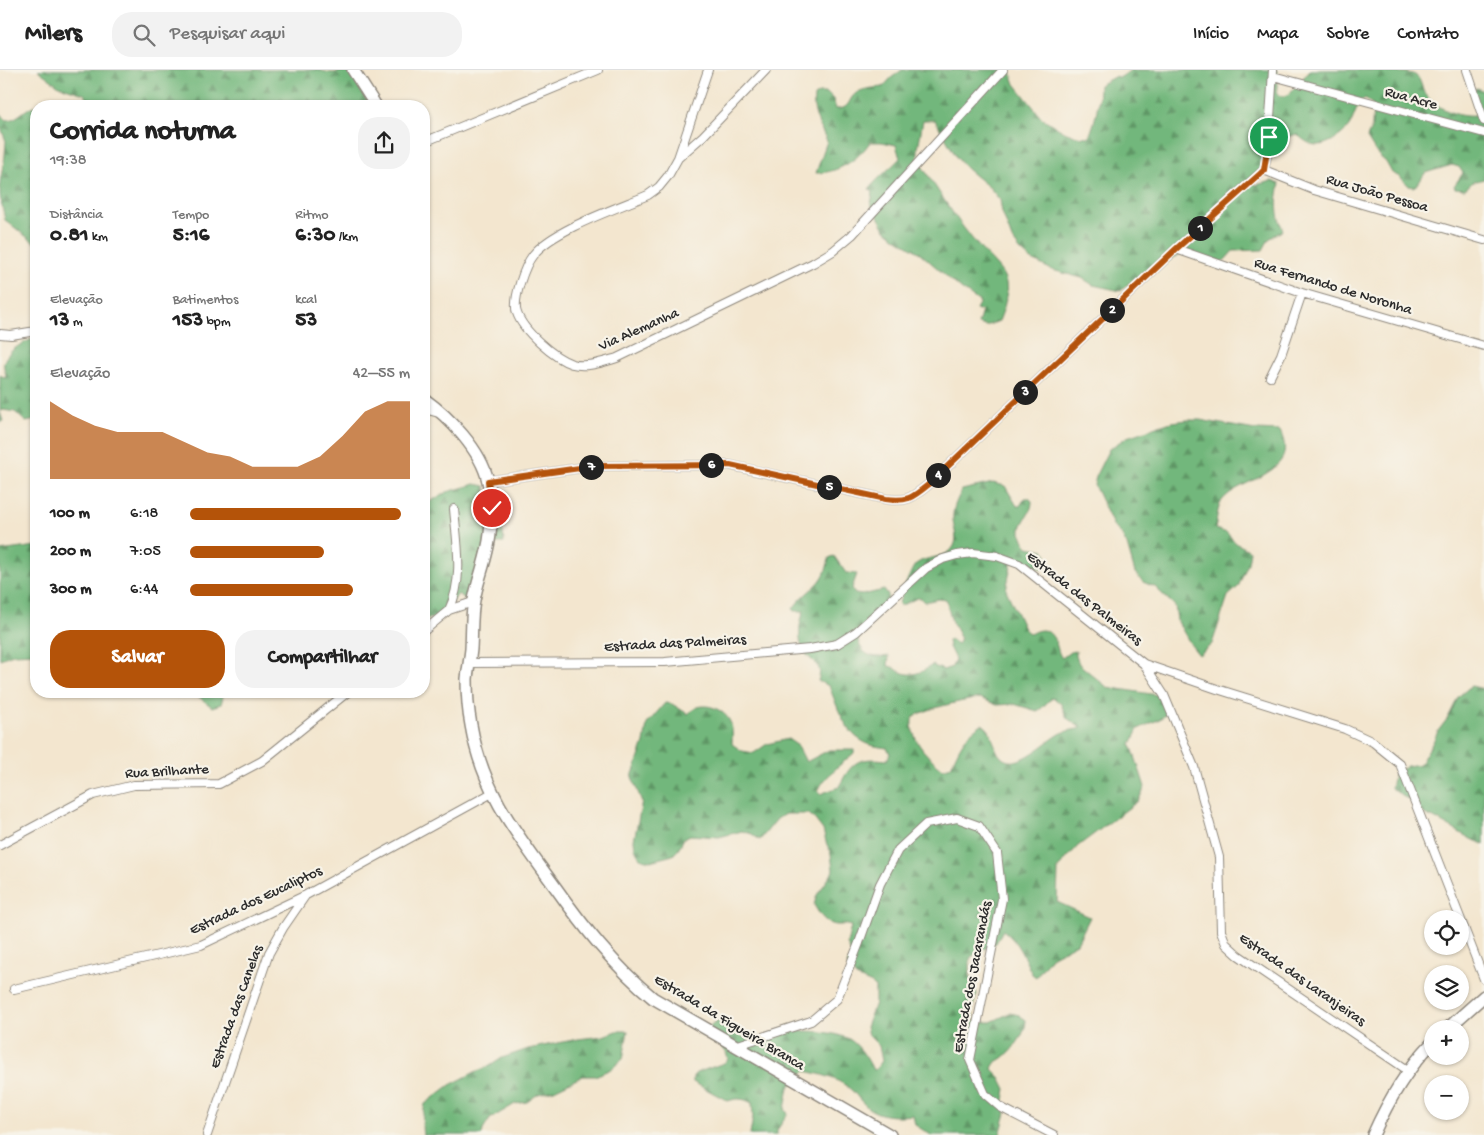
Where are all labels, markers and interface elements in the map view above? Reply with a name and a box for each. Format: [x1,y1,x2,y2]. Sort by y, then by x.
search box [112,12,462,57]
text: Milers [25,20,82,49]
icon: search [130,21,158,49]
text: Pesquisar aqui [170,23,285,46]
text: Início [1193,24,1229,45]
text: Mapa [1257,24,1298,45]
text: Sobre [1326,24,1369,45]
text: Contato [1397,24,1459,45]
street label: Rua Acre [1383,83,1440,115]
text: Corrida noturna [50,116,235,149]
pin [1248,116,1290,158]
button: share [358,117,410,169]
icon: arrive [1255,123,1283,151]
text: 19:38 [50,152,87,171]
street label: Rua João Pessoa [1324,171,1431,217]
text: Distância [50,207,103,224]
text: Tempo [173,207,209,224]
text: Ritmo [295,207,329,224]
pin: 1 [1188,216,1212,240]
text: 1 [1198,220,1203,237]
text: 0.81 [50,224,89,249]
text: 5:16 [173,224,209,249]
text: 6:30 [295,224,335,249]
text: km [89,229,108,246]
text: /km [335,229,358,246]
street label: Rua Fernando de Noronha [1252,254,1415,320]
text: Elevação [50,292,103,309]
text: Batimentos [173,292,238,309]
text: kcal [295,292,317,309]
pin: 2 [1100,298,1124,322]
text: 2 [1109,302,1116,319]
street label: Via Alemanha [595,304,682,356]
text: 13 [50,309,69,334]
text: 153 [173,309,203,334]
text: 53 [295,309,317,334]
text: m [69,314,83,331]
text: bpm [203,314,231,331]
text: Elevação [50,365,110,384]
text: 42–55 m [353,365,410,384]
pin: 3 [1012,380,1038,404]
text: 3 [1022,384,1029,401]
pin: 6 [698,452,724,478]
pin: 7 [578,454,604,480]
text: 6 [708,457,715,474]
text: 7 [588,459,595,476]
pin: 4 [926,462,950,488]
text: 4 [935,467,942,484]
pin: 5 [816,474,842,500]
text: 5 [826,479,833,496]
pin [471,487,513,529]
icon: check [478,494,506,522]
text: 100 m [50,505,90,524]
text: 6:18 [130,505,158,524]
text: 200 m [50,543,91,562]
text: 7:05 [130,543,161,562]
street label: Estrada das Palmeiras [1022,548,1146,650]
text: 300 m [50,581,92,600]
text: 6:44 [130,581,158,600]
button: Salvar [50,630,225,688]
button: Compartilhar [235,630,410,688]
street label: Estrada das Palmeiras [604,631,747,657]
street label: Rua Brilhante [125,761,210,783]
street label: Estrada dos Eucaliptos [187,862,326,940]
street label: Estrada dos Jacarandás [949,899,997,1054]
map controls [1424,910,1469,1120]
button: locate [1424,910,1469,955]
street label: Estrada das Laranjeiras [1235,929,1369,1031]
street label: Estrada das Canelas [206,942,268,1071]
button: layers [1424,965,1469,1010]
street label: Estrada da Figueira Branca [650,971,808,1075]
button: + [1424,1020,1469,1065]
button: − [1424,1075,1469,1120]

